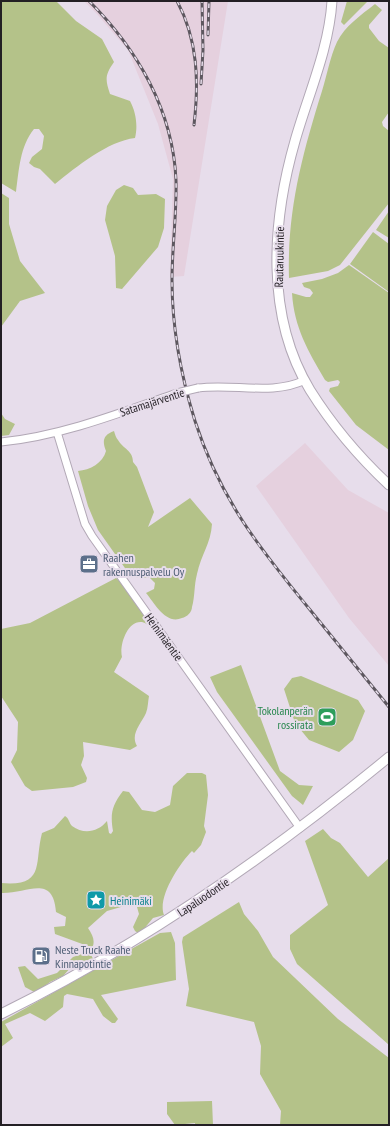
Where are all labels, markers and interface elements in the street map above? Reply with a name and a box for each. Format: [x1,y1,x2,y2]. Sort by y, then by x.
street label: Rautaruukintie [271,226,287,288]
street label: Satamajärventie [118,384,186,419]
place label: Raahen rakennuspalvelu Oy [103,550,185,579]
office icon: Raahen rakennuspalvelu Oy [78,553,100,575]
street label: Heinimäentie [142,610,186,664]
place label: Tokolanperän rossirata [258,703,313,732]
sports icon: Tokolanperän rossirata [316,706,338,728]
street label: Lapaluodontie [174,874,232,920]
place icon: Heinimäki [85,889,107,911]
place label: Heinimäki [110,893,152,908]
place label: Neste Truck Raahe Kinnapotintie [55,942,131,971]
fuel station icon: Neste Truck Raahe Kinnapotintie [30,945,52,967]

